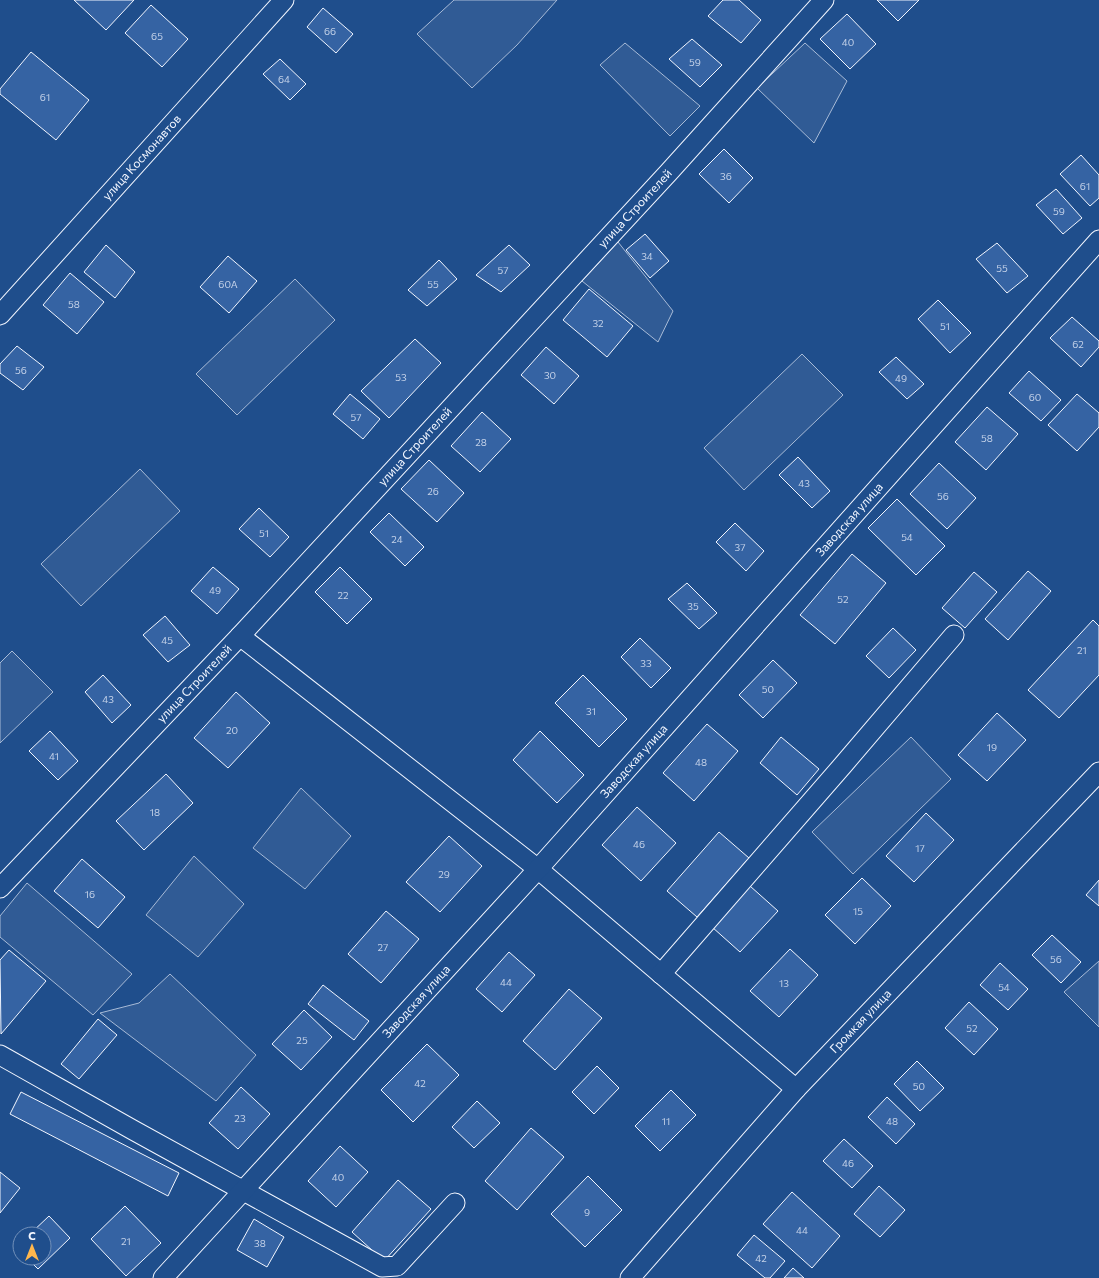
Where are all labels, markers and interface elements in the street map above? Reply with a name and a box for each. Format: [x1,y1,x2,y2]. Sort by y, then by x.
house number: 66 [324,25,336,37]
house number: 65 [151,30,163,42]
house number: 40 [842,36,854,48]
house number: 59 [689,56,701,68]
house number: 64 [278,73,290,85]
house number: 61 [40,91,50,103]
street label: улица Космонавтов [99,111,183,202]
street label: улица Строителей [595,166,674,250]
house number: 36 [720,170,732,182]
house number: 61 [1080,180,1090,192]
house number: 59 [1053,205,1065,217]
house number: 34 [641,250,653,262]
house number: 55 [996,262,1008,274]
house number: 57 [497,264,509,276]
house number: 60А [218,278,238,290]
house number: 55 [427,278,439,290]
house number: 58 [68,298,80,310]
house number: 32 [592,317,604,329]
house number: 51 [940,320,950,332]
house number: 62 [1072,338,1084,350]
house number: 56 [15,364,27,376]
house number: 30 [544,369,556,381]
house number: 53 [395,371,407,383]
house number: 49 [895,372,907,384]
house number: 60 [1029,391,1041,403]
street label: улица Строителей [375,404,454,488]
house number: 57 [350,411,362,423]
house number: 58 [981,432,993,444]
house number: 28 [475,436,487,448]
house number: 43 [798,477,810,489]
street label: Заводская улица [812,479,885,559]
house number: 26 [427,485,439,497]
house number: 56 [937,490,949,502]
house number: 51 [259,527,269,539]
house number: 54 [901,531,913,543]
house number: 24 [391,533,403,545]
house number: 37 [735,541,745,553]
house number: 49 [209,584,221,596]
house number: 22 [337,589,349,601]
house number: 52 [837,593,849,605]
house number: 35 [687,600,699,612]
house number: 45 [161,634,173,646]
street label: улица Строителей [154,641,234,725]
house number: 21 [1077,644,1087,656]
house number: 33 [640,657,652,669]
house number: 50 [762,683,774,695]
house number: 43 [102,693,114,705]
house number: 31 [586,705,596,717]
street label: Заводская улица [597,721,670,800]
house number: 20 [226,724,238,736]
house number: 19 [987,741,997,753]
house number: 41 [49,750,59,762]
house number: 48 [695,756,707,768]
house number: 18 [150,806,160,818]
house number: 46 [633,838,645,850]
house number: 17 [915,842,925,854]
house number: 29 [438,868,450,880]
house number: 16 [85,888,95,900]
house number: 15 [853,905,863,917]
house number: 27 [378,941,388,953]
house number: 56 [1050,953,1062,965]
street label: Заводская улица [379,962,453,1040]
house number: 44 [500,976,512,988]
house number: 13 [779,977,789,989]
house number: 54 [998,981,1010,993]
street label: Громкая улица [826,986,893,1055]
house number: 52 [966,1022,978,1034]
house number: 25 [296,1034,308,1046]
house number: 42 [414,1077,426,1089]
house number: 50 [913,1080,925,1092]
house number: 23 [234,1112,246,1124]
house number: 11 [662,1115,670,1127]
house number: 48 [886,1115,898,1127]
house number: 46 [842,1157,854,1169]
house number: 40 [332,1171,344,1183]
house number: 9 [584,1206,590,1218]
house number: 44 [796,1224,808,1236]
north arrow [12,1226,52,1266]
text: С [28,1229,36,1242]
house number: 21 [121,1235,131,1247]
house number: 38 [254,1237,266,1249]
house number: 42 [755,1252,767,1264]

